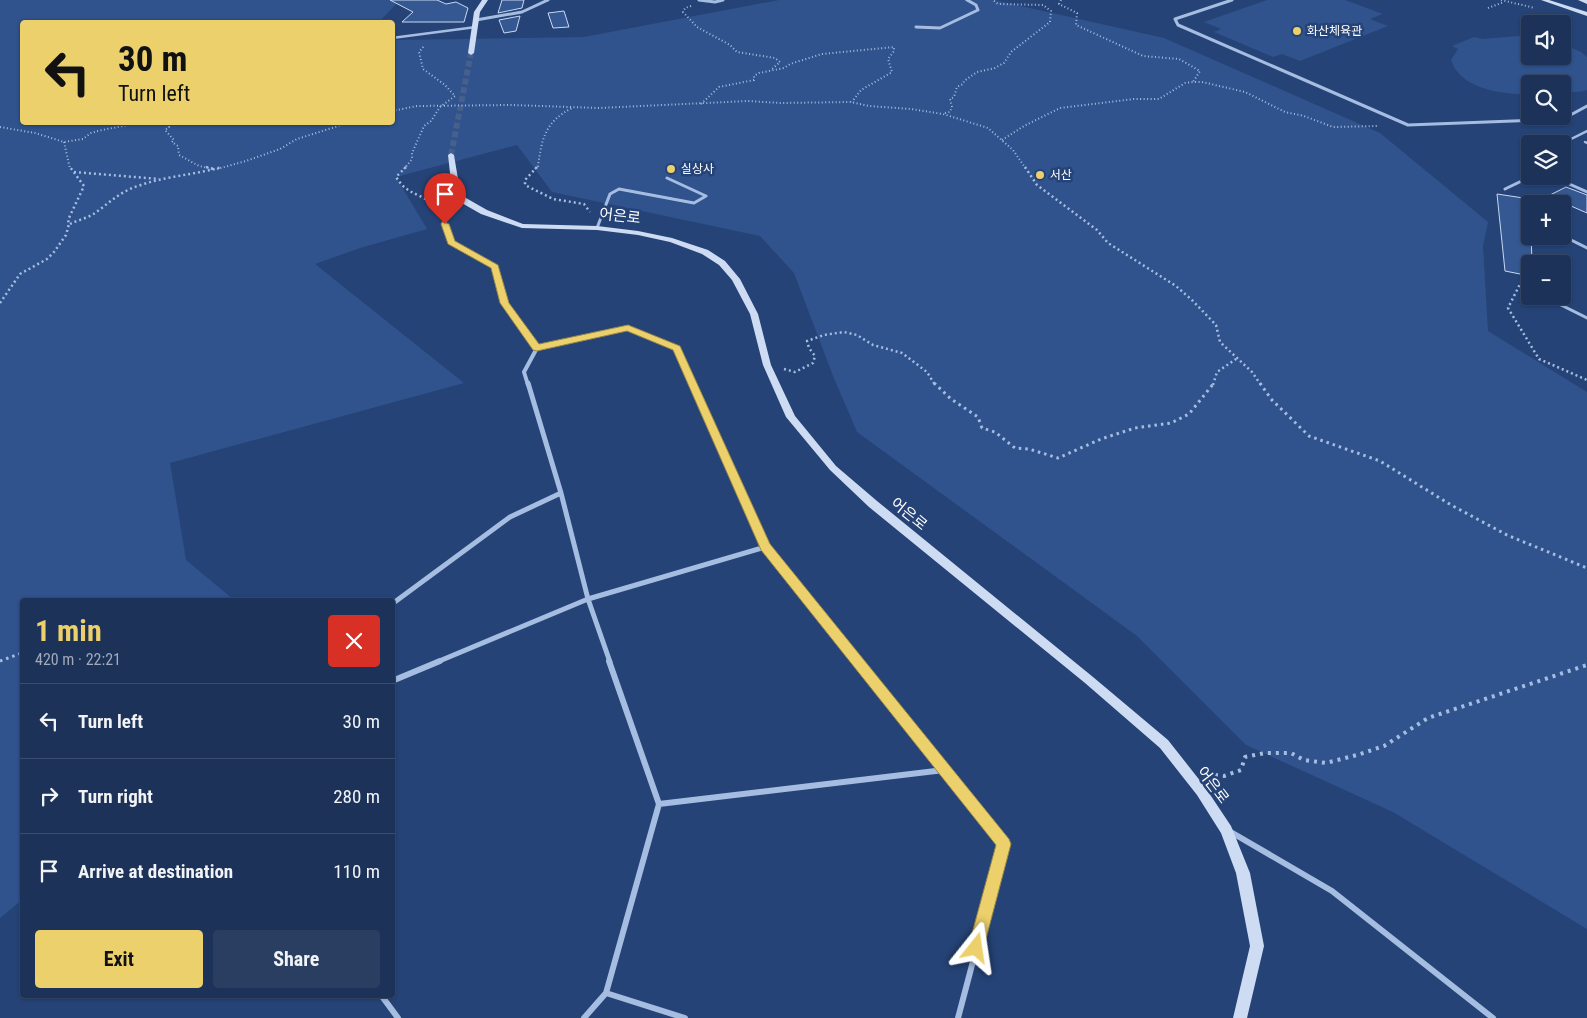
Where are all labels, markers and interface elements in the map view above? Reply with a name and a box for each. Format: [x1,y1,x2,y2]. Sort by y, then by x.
map controls [1521,15,1571,305]
button: sound [1521,15,1571,65]
place label: 화산체육관 [1307,24,1362,38]
marker: 화산체육관 [1291,25,1303,37]
text: 30 m [118,39,187,80]
icon: left [35,40,100,105]
button: search [1521,75,1571,125]
text: Turn left [118,81,190,106]
button: layers [1521,135,1571,185]
place label: 실상사 [681,162,714,176]
marker: 실상사 [665,163,677,175]
place label: 서산 [1050,168,1072,182]
marker: 서산 [1034,169,1046,181]
pin [424,173,466,224]
icon: arrive [431,180,459,208]
button: + [1521,195,1571,245]
street label: 어은로 [598,205,642,227]
button: − [1521,255,1571,305]
street label: 어은로 [887,494,931,534]
text: 1 min [35,613,102,648]
button: close [328,615,380,667]
text: 420 m · 22:21 [35,650,121,669]
icon: left [35,707,63,735]
text: Turn left [78,710,143,733]
text: 30 m [343,710,380,733]
street label: 어은로 [1193,763,1233,807]
icon: right [35,782,63,810]
text: Turn right [78,785,153,808]
text: 280 m [333,785,380,808]
icon: arrive [35,857,63,885]
text: Arrive at destination [78,860,233,883]
text: 110 m [333,860,380,883]
position arrow [949,921,1001,973]
button: Exit [35,930,203,988]
button: Share [213,930,380,988]

